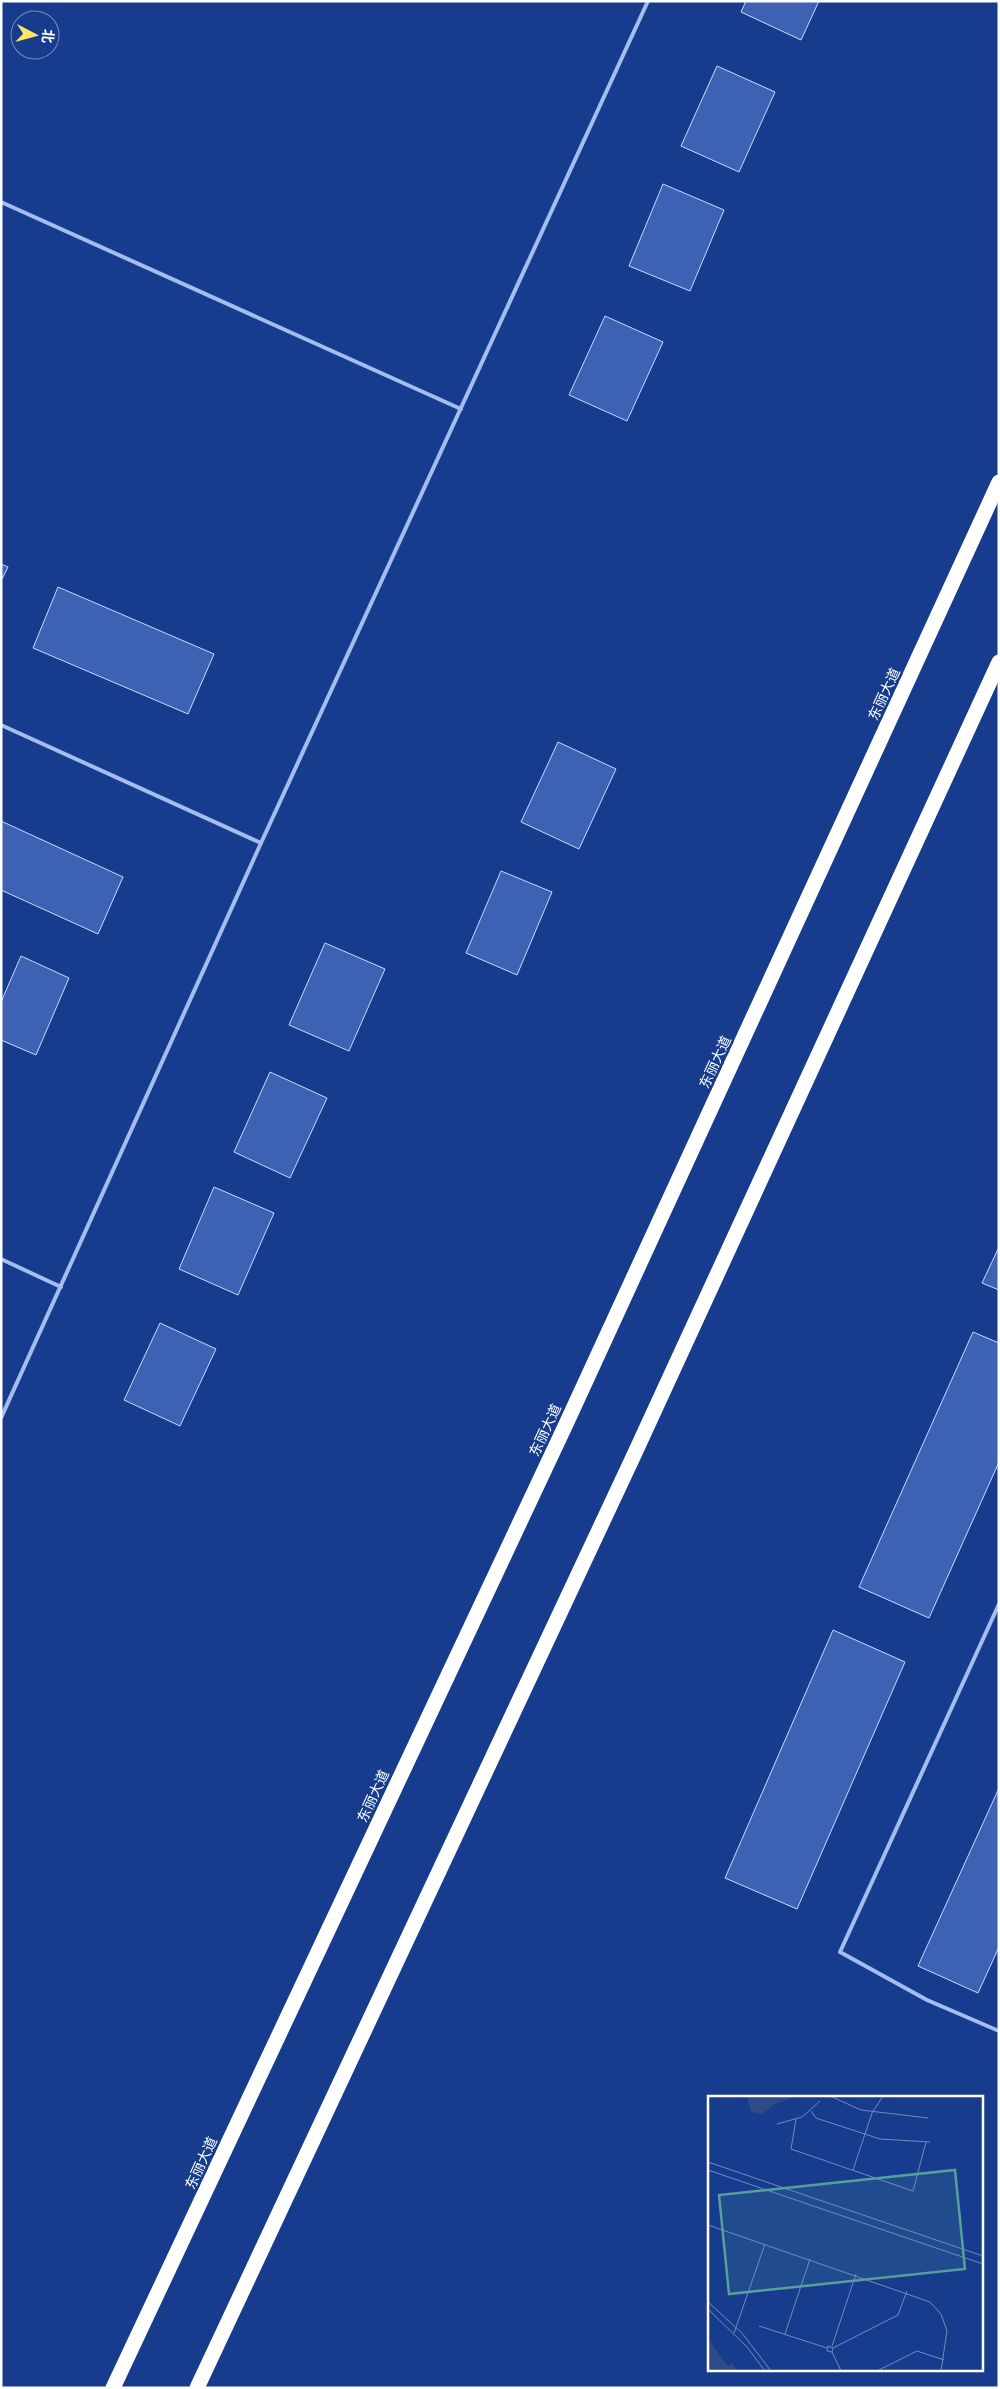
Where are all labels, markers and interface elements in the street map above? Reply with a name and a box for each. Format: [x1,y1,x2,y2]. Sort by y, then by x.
north arrow [10,10,60,60]
text: 北 [39,29,57,44]
street label: 东丽大道 [865,665,903,723]
street label: 东丽大道 [696,1033,734,1091]
street label: 东丽大道 [526,1401,564,1459]
street label: 东丽大道 [354,1767,392,1825]
inset map [708,2096,982,2372]
street label: 东丽大道 [182,2134,220,2192]

